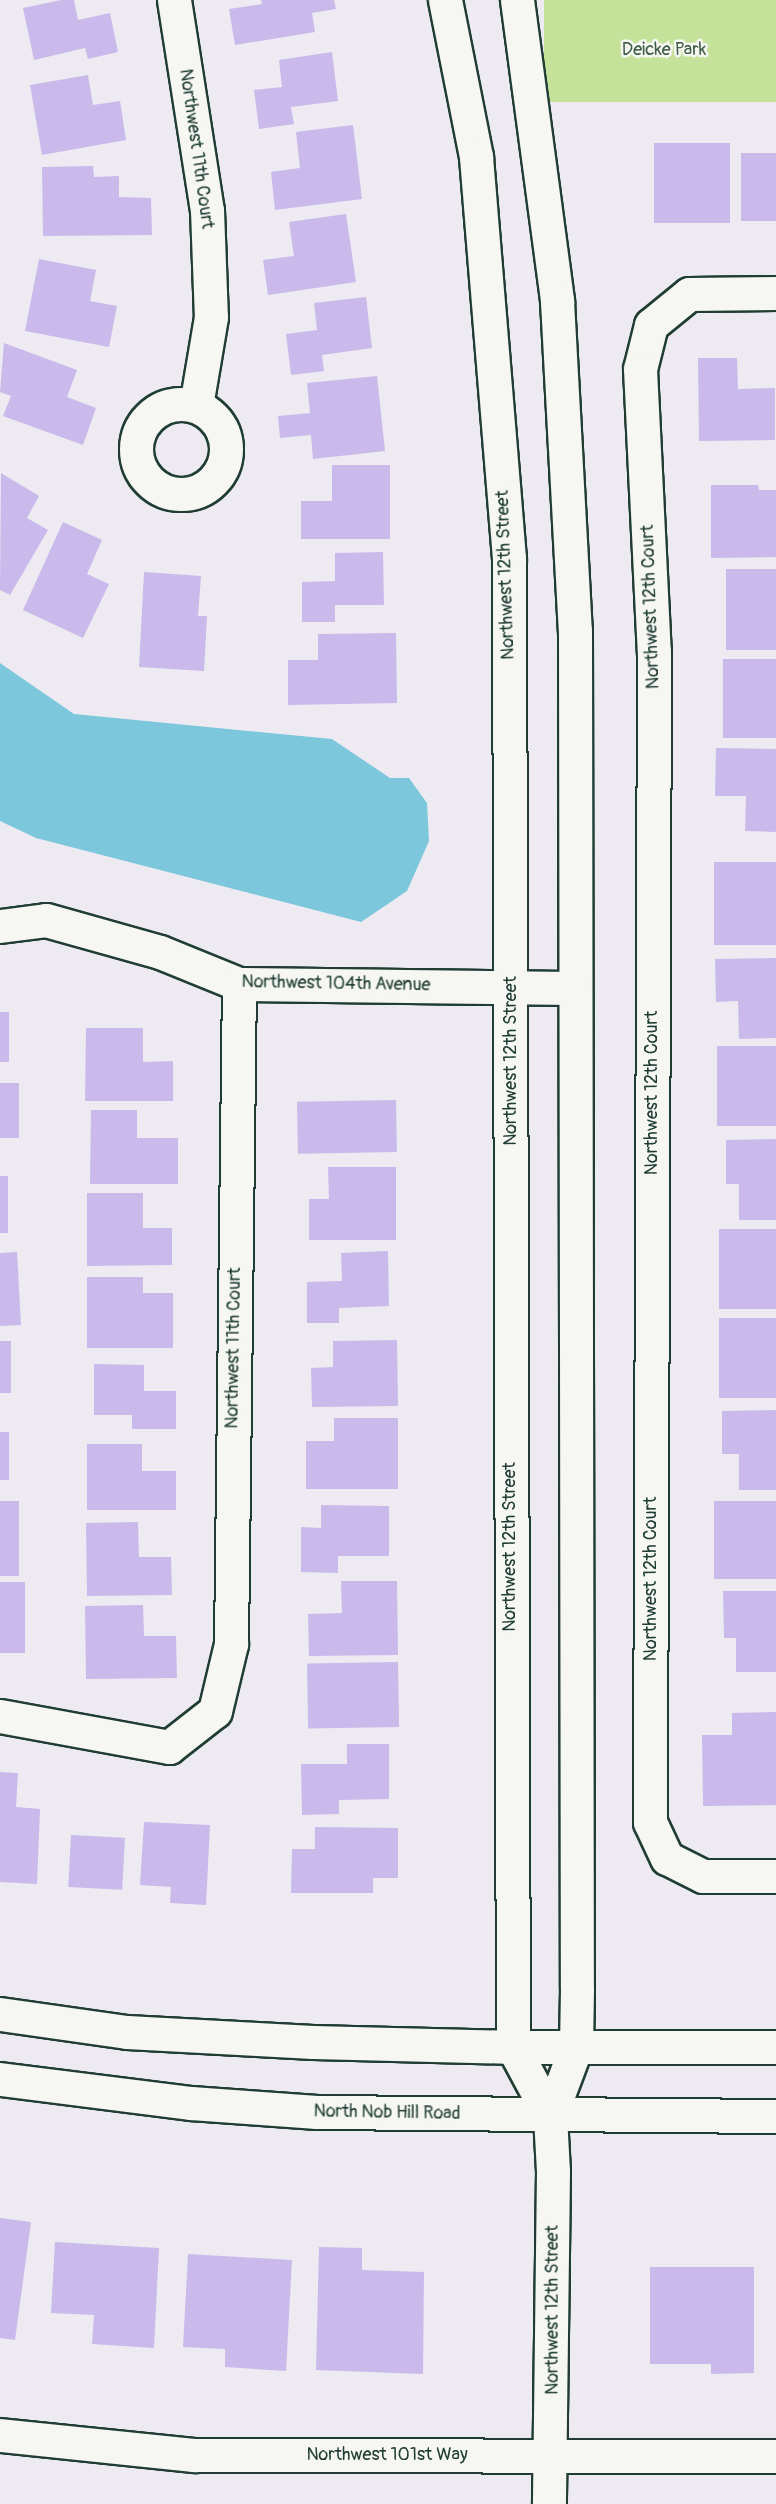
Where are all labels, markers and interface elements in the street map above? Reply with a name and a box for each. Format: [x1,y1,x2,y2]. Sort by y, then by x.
park label: Deicke Park [622,39,706,61]
street label: Northwest 11th Court [174,68,218,230]
street label: Northwest 12th Street [492,490,520,660]
street label: Northwest 12th Court [637,524,665,690]
street label: Northwest 104th Avenue [241,972,431,996]
street label: Northwest 12th Street [500,976,522,1146]
street label: Northwest 12th Court [641,1011,663,1175]
street label: Northwest 11th Court [222,1267,246,1429]
street label: Northwest 12th Street [499,1462,521,1632]
street label: Northwest 12th Court [640,1497,662,1661]
street label: North Nob Hill Road [313,2101,461,2125]
street label: Northwest 12th Street [542,2225,564,2395]
street label: Northwest 101st Way [306,2444,468,2466]

